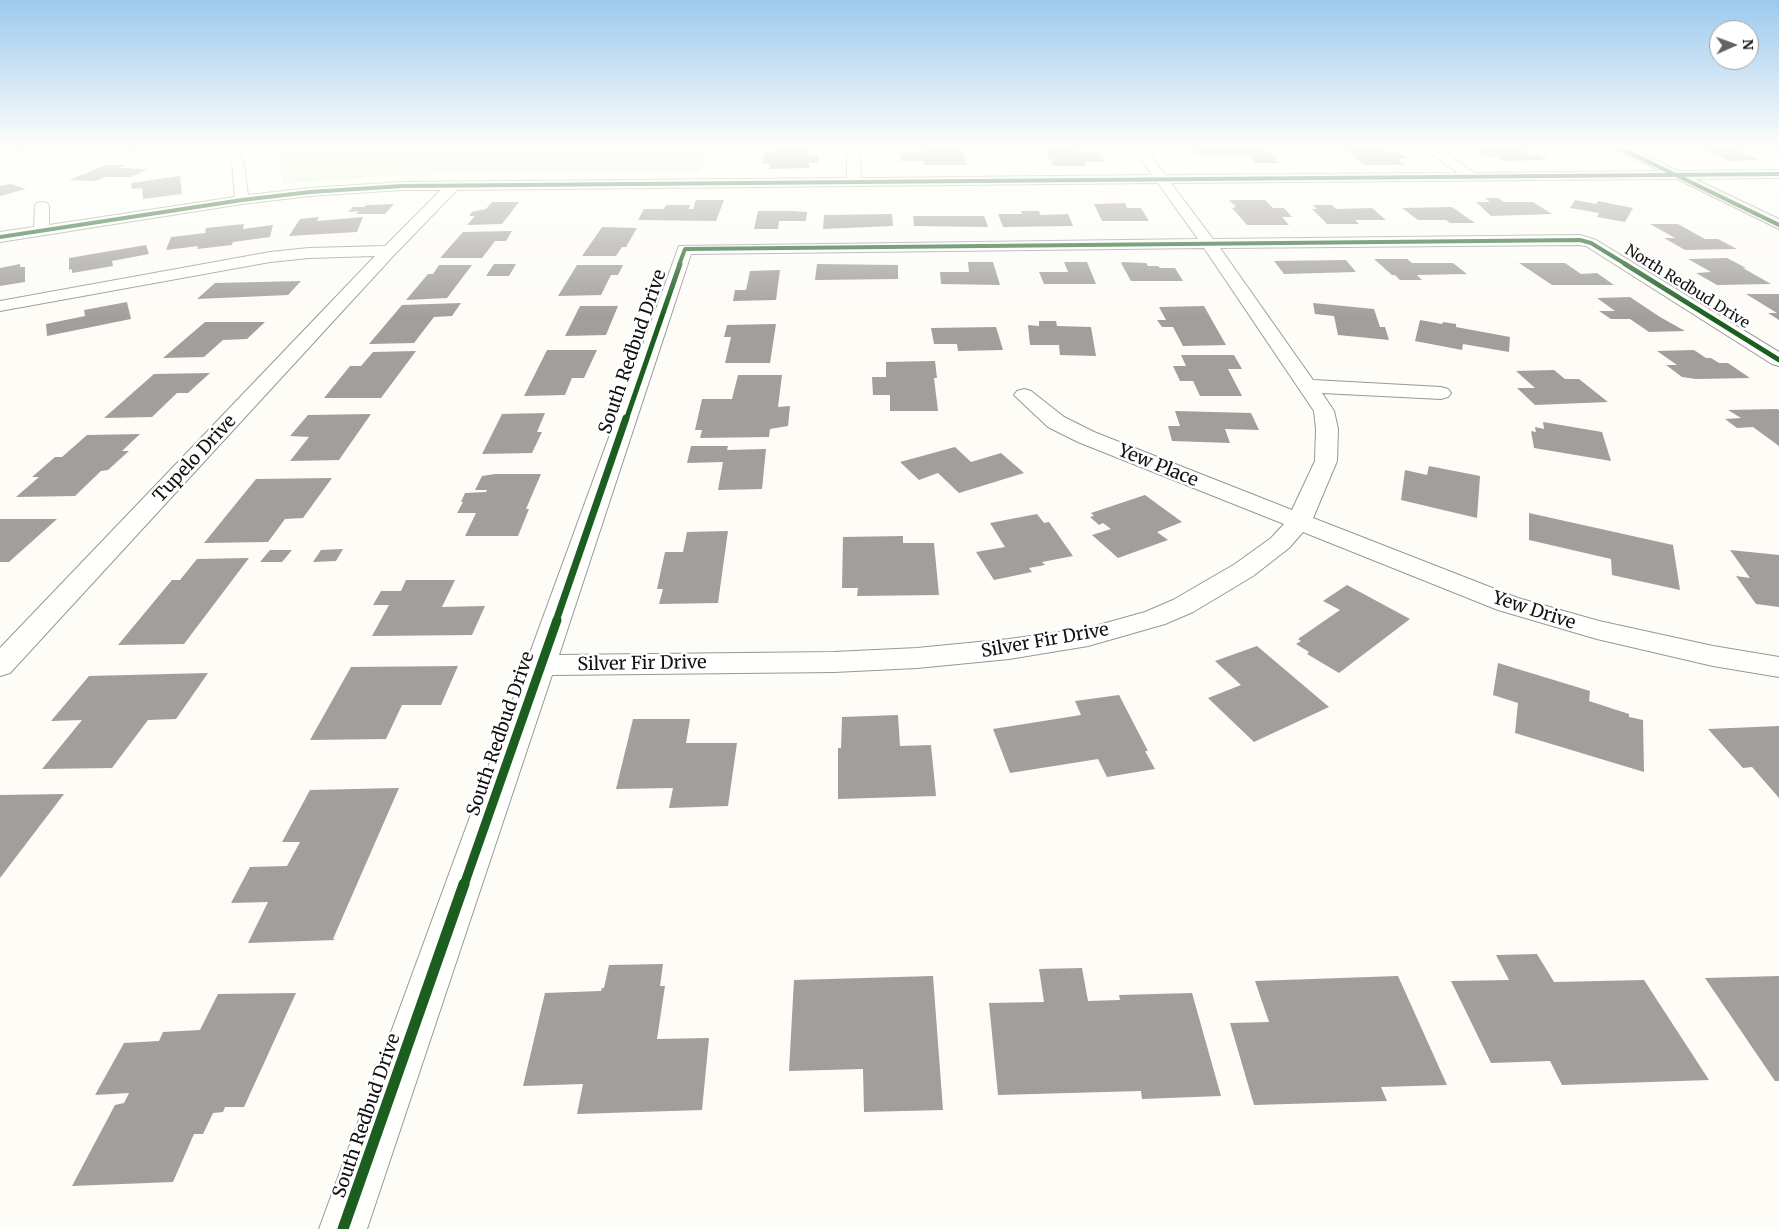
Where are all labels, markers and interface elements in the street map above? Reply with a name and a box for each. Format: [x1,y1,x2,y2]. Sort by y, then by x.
north arrow [1709,20,1759,70]
text: N [1739,39,1757,50]
street label: North Redbud Drive [1621,241,1753,333]
street label: South Redbud Drive [595,267,671,437]
street label: Tupelo Drive [149,411,241,507]
street label: Yew Place [1115,440,1201,492]
street label: Yew Drive [1490,587,1578,635]
street label: Silver Fir Drive [980,619,1110,663]
street label: South Redbud Drive [463,649,539,819]
street label: Silver Fir Drive [577,652,707,676]
street label: South Redbud Drive [329,1031,405,1201]

